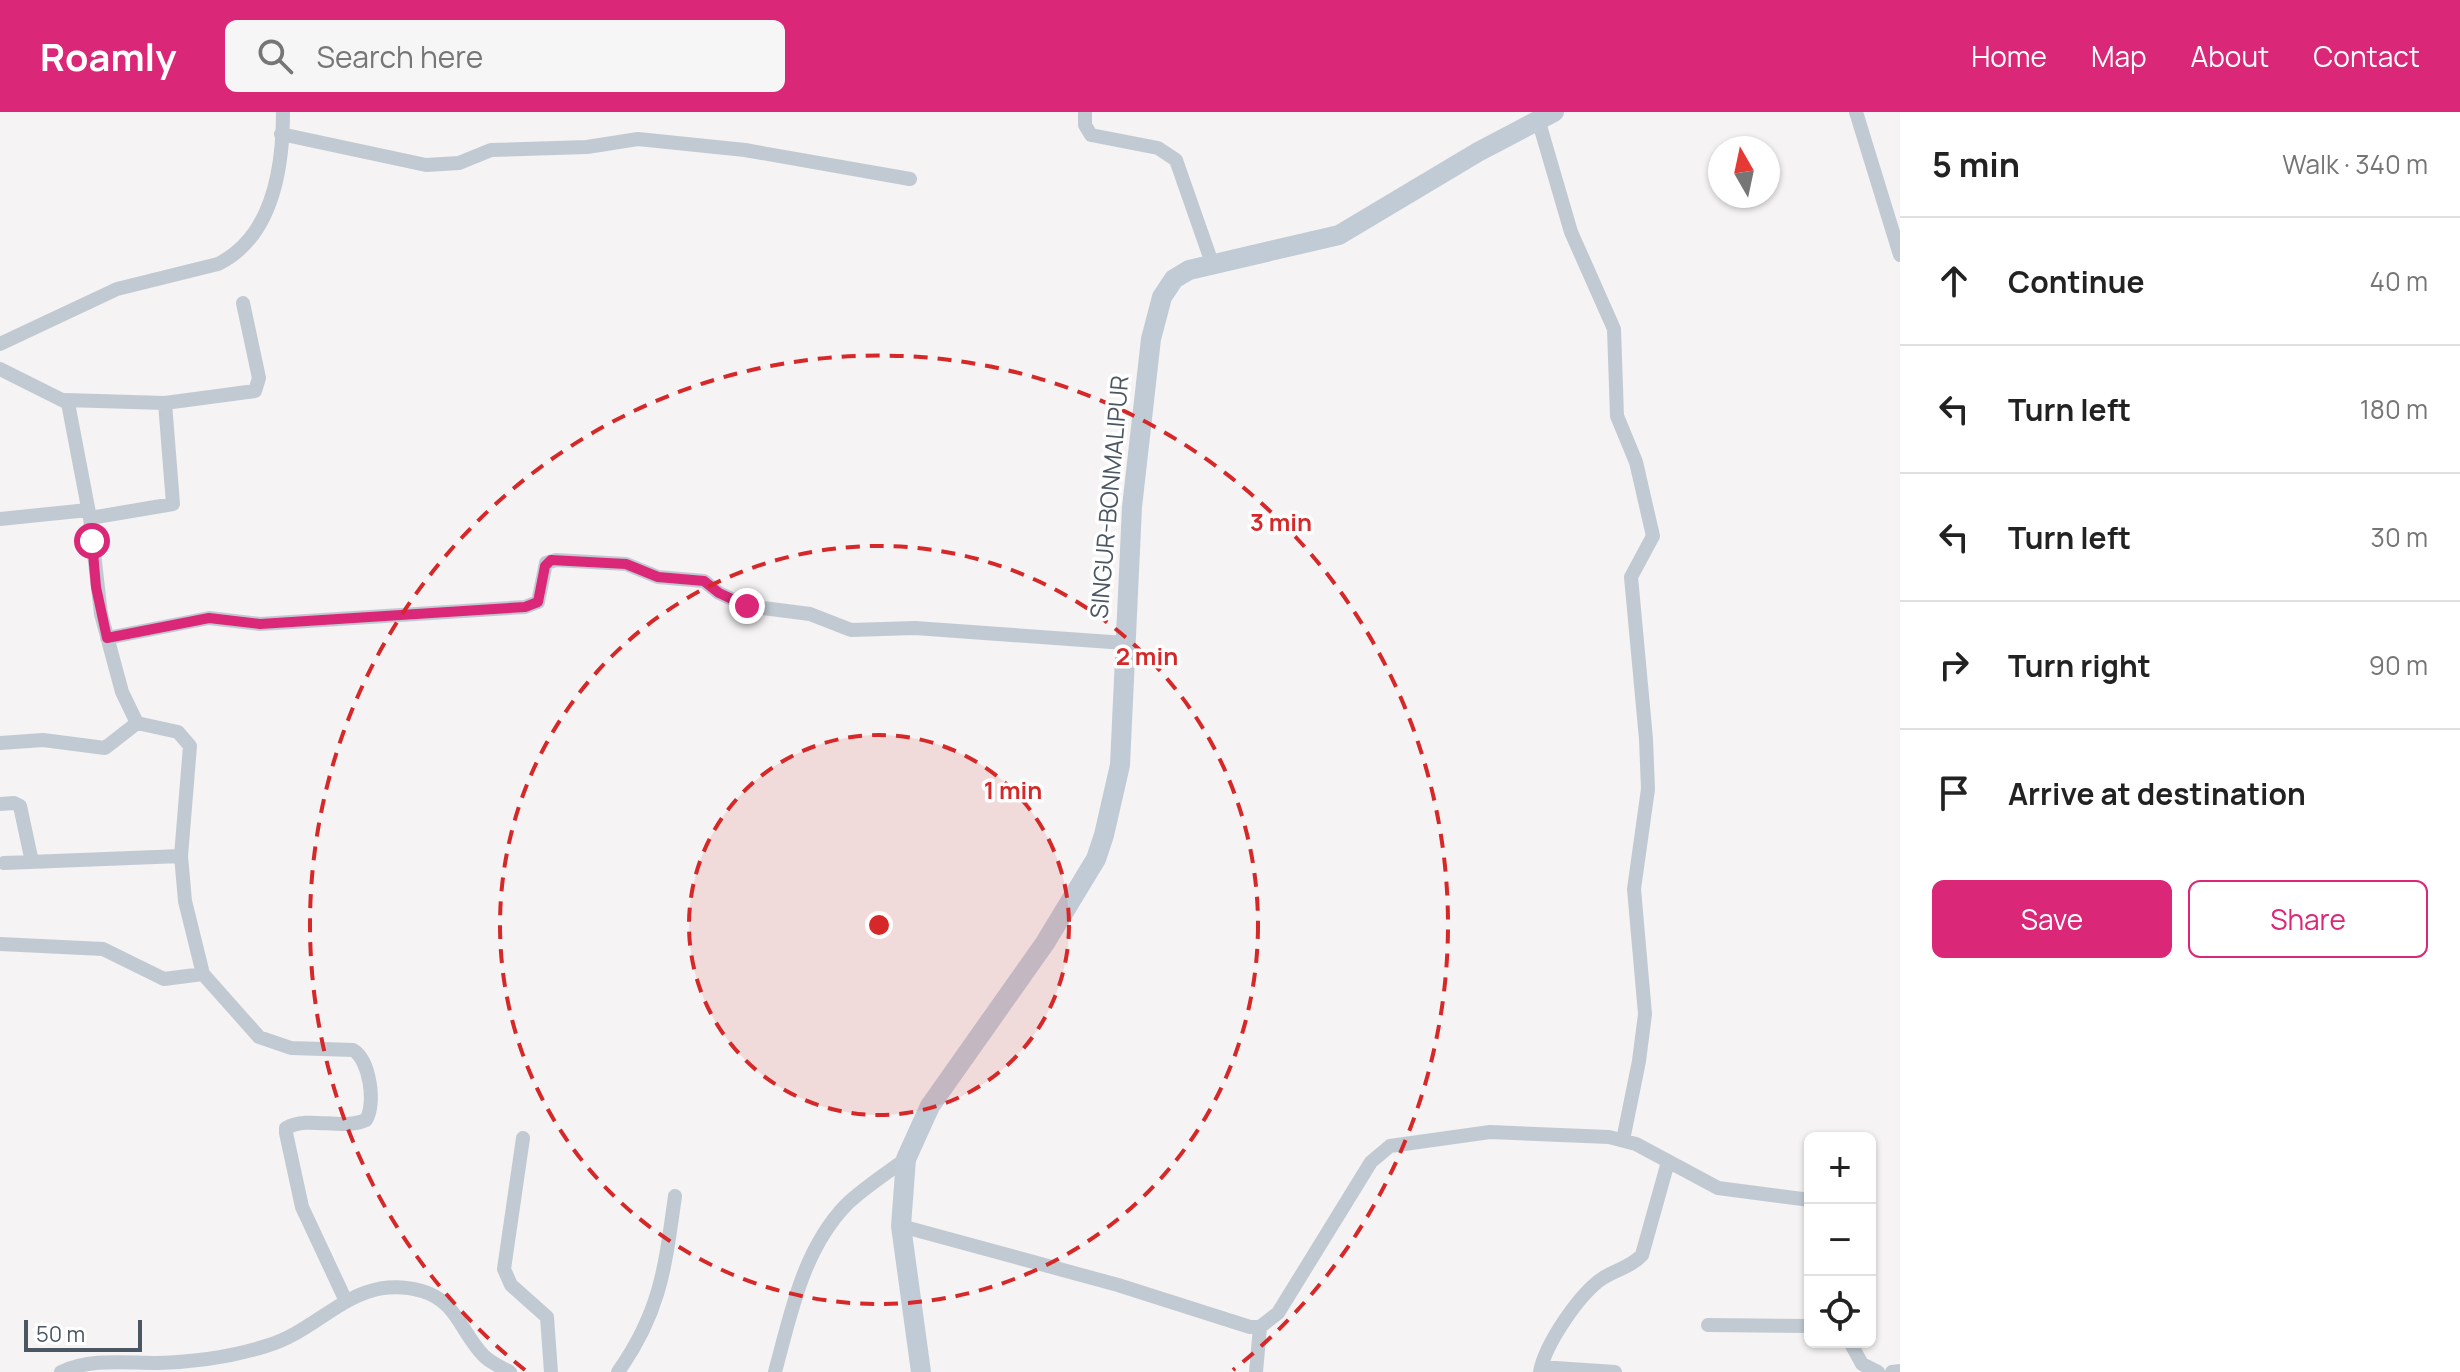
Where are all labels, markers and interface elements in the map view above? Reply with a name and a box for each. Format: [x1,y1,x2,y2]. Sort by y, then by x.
search box [225,20,785,92]
text: Roamly [40,30,177,82]
icon: search [253,34,297,78]
text: Search here [317,36,483,77]
text: Home [1971,37,2047,75]
text: Map [2091,37,2147,75]
text: About [2191,37,2269,75]
text: Contact [2313,37,2420,75]
north arrow [1708,136,1780,208]
text: 5 min [1932,141,2020,187]
text: Walk · 340 m [2282,146,2428,182]
icon: ahead [1932,259,1976,303]
text: Continue [2008,261,2144,302]
text: 40 m [2370,263,2428,299]
street label: SINGUR-BONMALIPUR [1081,374,1136,620]
icon: left [1932,387,1976,431]
text: Turn left [2008,389,2131,430]
text: 180 m [2360,391,2428,427]
text: 3 min [1250,505,1312,538]
icon: left [1932,515,1976,559]
text: Turn left [2008,517,2131,558]
text: 30 m [2371,519,2428,555]
route start [74,523,110,559]
route end [729,588,765,624]
text: 2 min [1116,639,1178,672]
icon: right [1932,643,1976,687]
text: Turn right [2008,645,2151,686]
text: 90 m [2369,647,2428,683]
icon: arrive [1932,771,1976,815]
text: 1 min [984,773,1042,806]
text: Arrive at destination [2008,773,2306,814]
button: Save [1932,880,2172,958]
button: Share [2188,880,2428,958]
centre of rings [865,911,893,939]
map controls [1804,1132,1876,1348]
button: + [1804,1132,1876,1204]
button: − [1804,1204,1876,1276]
button: locate [1804,1276,1876,1348]
scale bar [24,1316,142,1352]
text: 50 m [36,1319,85,1349]

